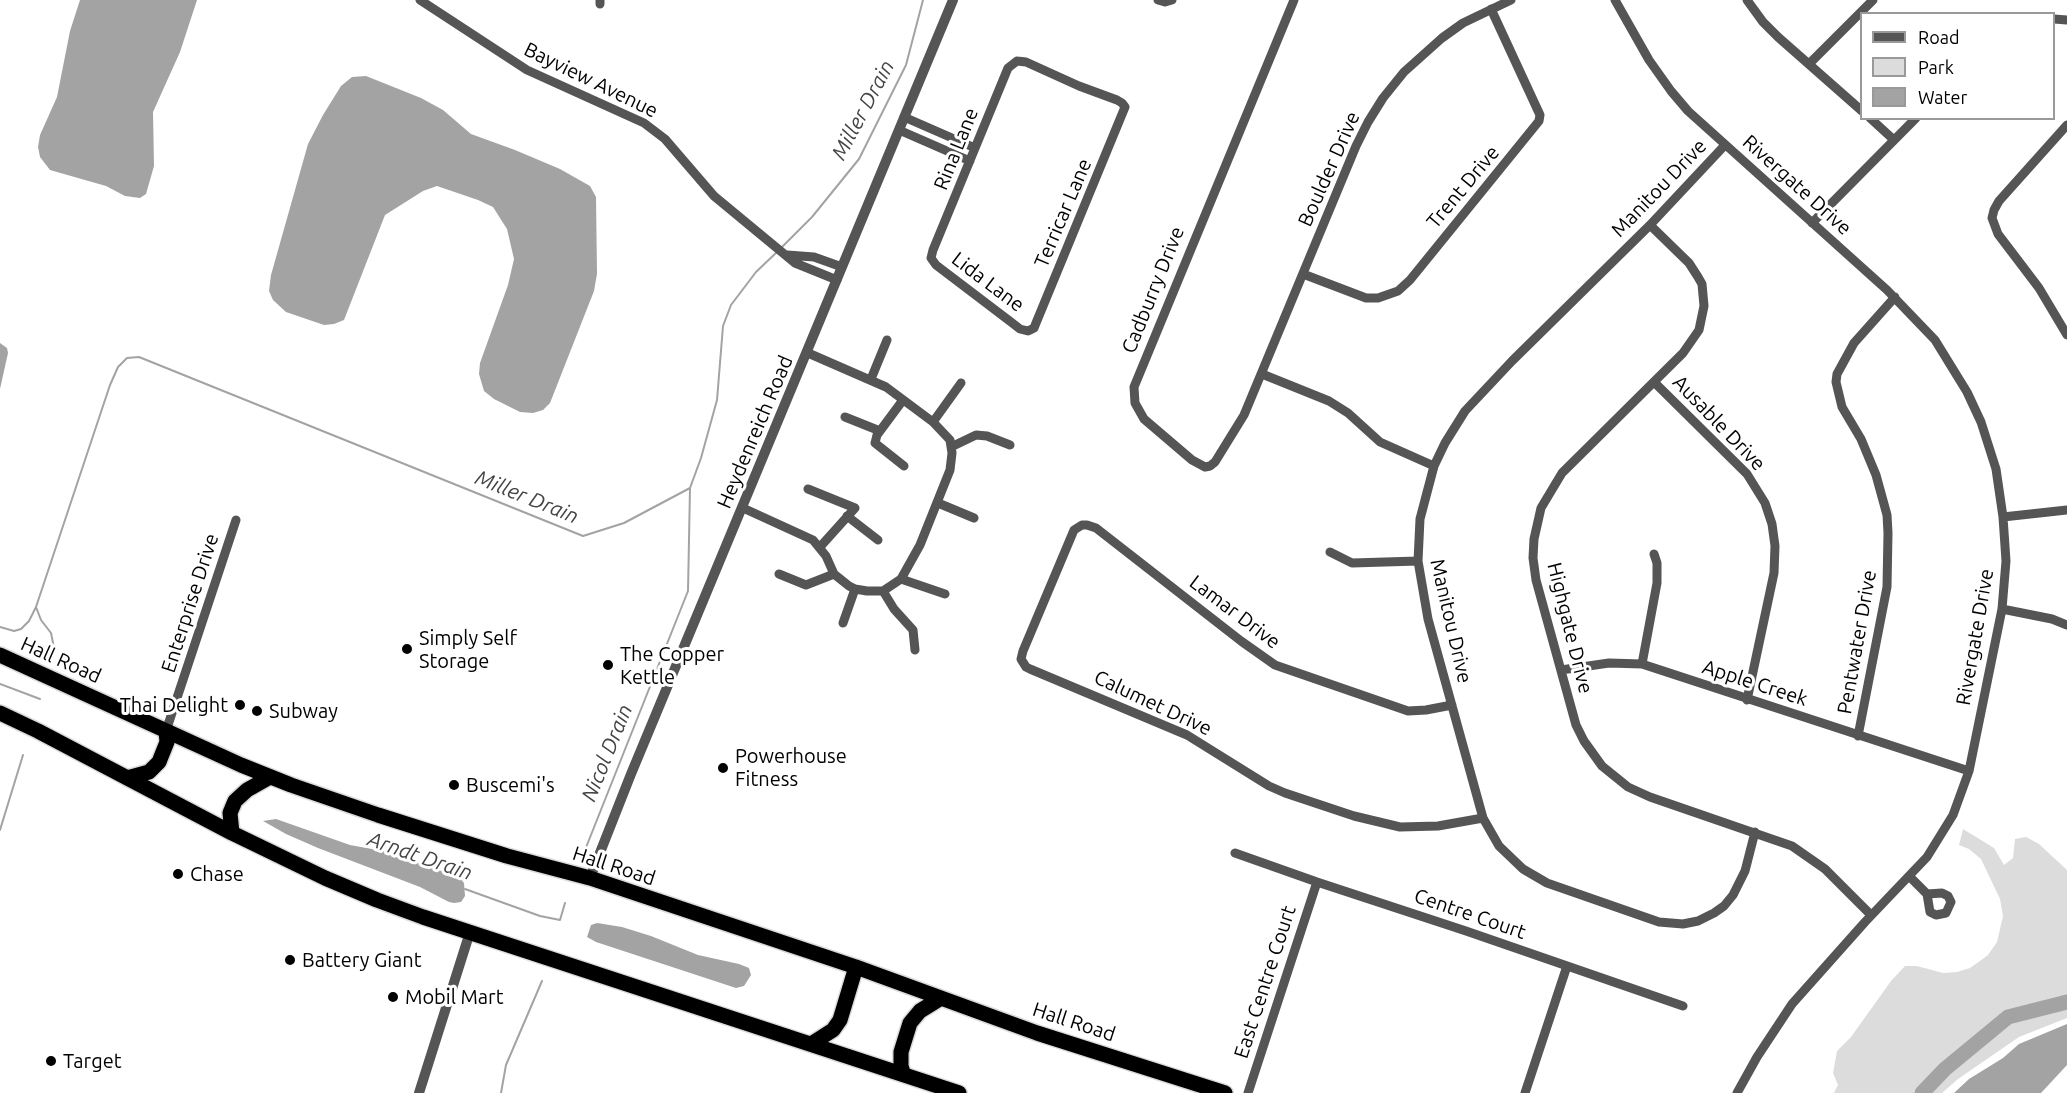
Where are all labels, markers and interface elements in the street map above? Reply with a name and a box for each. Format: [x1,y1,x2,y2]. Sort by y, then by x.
legend [1860,12,2055,120]
text: Road [1918,27,1960,47]
street label: Bayview Avenue [520,37,662,123]
water label: Miller Drain [826,56,900,164]
text: Park [1918,57,1954,77]
text: Water [1918,87,1967,107]
street label: Rina Lane [929,104,983,194]
street label: Boulder Drive [1293,108,1365,230]
street label: Rivergate Drive [1738,130,1856,240]
street label: Manitou Drive [1606,134,1712,242]
street label: Trent Drive [1422,141,1504,233]
street label: Terricar Lane [1029,155,1097,271]
street label: Cadburry Drive [1117,223,1189,357]
street label: Lida Lane [947,247,1029,317]
street label: Heydenreich Road [712,352,798,512]
street label: Ausable Drive [1668,370,1770,476]
water label: Miller Drain [472,465,582,529]
street label: Enterprise Drive [156,530,224,676]
street label: Manitou Drive [1425,557,1477,685]
street label: Highgate Drive [1542,560,1598,696]
street label: Rivergate Drive [1951,567,1999,707]
street label: Pentwater Drive [1833,568,1881,716]
street label: Lamar Drive [1185,570,1285,654]
place label: Simply Self Storage [419,626,517,673]
street label: Hall Road [17,632,105,688]
marker: Simply Self Storage [400,642,414,656]
place label: The Copper Kettle [620,642,724,689]
street label: Apple Creek [1699,655,1811,711]
marker: The Copper Kettle [601,658,615,672]
street label: Calumet Drive [1090,665,1216,741]
place label: Thai Delight [120,693,228,717]
marker: Thai Delight [233,698,247,712]
place label: Subway [269,699,338,723]
water label: Nicol Drain [576,701,638,805]
marker: Subway [250,704,264,718]
place label: Powerhouse Fitness [735,744,847,791]
marker: Powerhouse Fitness [716,761,730,775]
place label: Buscemi's [466,773,555,797]
marker: Buscemi's [447,778,461,792]
water label: Arndt Drain [364,826,476,886]
street label: Hall Road [570,841,658,891]
place label: Chase [190,862,244,886]
marker: Chase [171,867,185,881]
street label: Centre Court [1411,884,1529,944]
street label: East Centre Court [1229,903,1301,1061]
place label: Battery Giant [302,948,422,972]
marker: Battery Giant [283,953,297,967]
place label: Mobil Mart [405,985,504,1009]
marker: Mobil Mart [386,990,400,1004]
street label: Hall Road [1030,997,1118,1047]
place label: Target [63,1049,122,1073]
marker: Target [44,1054,58,1068]

